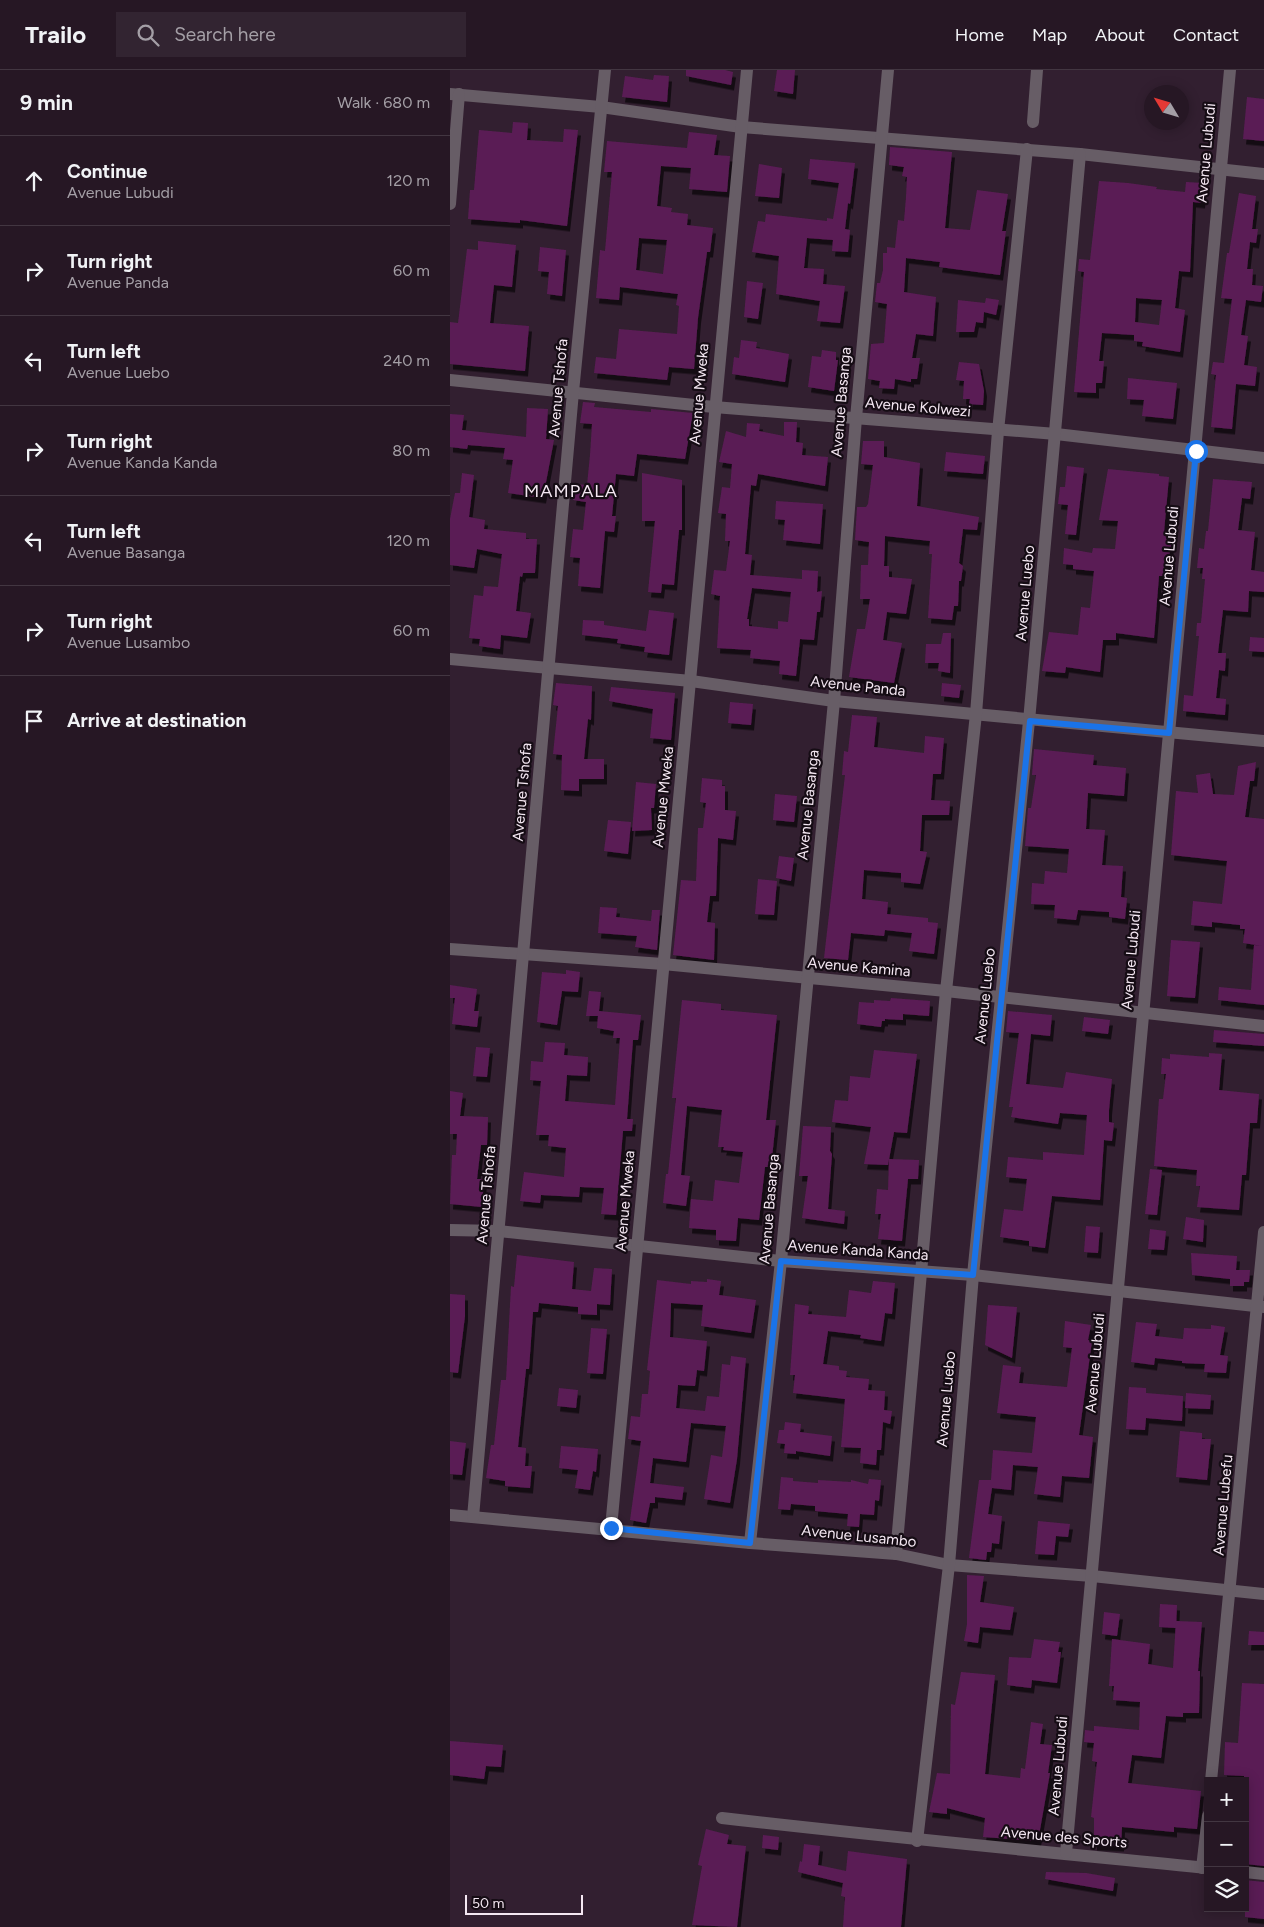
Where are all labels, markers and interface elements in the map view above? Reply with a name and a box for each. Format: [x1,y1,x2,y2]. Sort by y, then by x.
search box [116,12,466,57]
text: Trailo [25,20,86,49]
icon: search [134,21,162,49]
text: Search here [174,23,276,46]
text: Home [955,24,1004,46]
text: Map [1032,24,1067,46]
text: About [1095,24,1145,46]
text: Contact [1173,24,1239,46]
north arrow [1144,85,1189,130]
text: 9 min [20,90,73,115]
text: Walk · 680 m [337,93,430,112]
street label: Avenue Lubudi [1193,102,1219,204]
text: Continue [67,160,147,183]
icon: ahead [20,167,48,195]
text: 120 m [387,171,430,190]
text: Avenue Lubudi [67,183,174,202]
text: Turn right [67,250,153,273]
icon: right [20,257,48,285]
text: 60 m [393,261,430,280]
text: Avenue Panda [67,273,169,292]
street label: Avenue Tshofa [545,338,571,438]
text: Turn left [67,340,141,363]
street label: Avenue Mweka [686,343,712,445]
street label: Avenue Basanga [827,346,855,458]
icon: left [20,347,48,375]
text: 240 m [383,351,430,370]
text: Avenue Luebo [67,363,170,382]
street label: Avenue Kolwezi [864,393,972,421]
text: Turn right [67,430,153,453]
icon: right [20,437,48,465]
route start [1185,440,1208,463]
text: 80 m [392,441,430,460]
text: Avenue Kanda Kanda [67,453,218,472]
district label: MAMPALA [524,480,618,502]
street label: Avenue Lubudi [1156,505,1182,607]
text: Turn left [67,520,141,543]
icon: left [20,527,48,555]
text: 120 m [387,531,430,550]
text: Avenue Basanga [67,543,185,562]
street label: Avenue Luebo [1012,544,1038,642]
text: Turn right [67,610,153,633]
icon: right [20,617,48,645]
text: 60 m [393,621,430,640]
text: Avenue Lusambo [67,633,190,652]
street label: Avenue Panda [810,672,906,700]
icon: arrive [20,707,48,735]
text: Arrive at destination [67,709,246,732]
street label: Avenue Tshofa [509,742,535,842]
street label: Avenue Mweka [649,746,677,848]
street label: Avenue Basanga [793,749,823,861]
street label: Avenue Lubudi [1118,909,1144,1011]
street label: Avenue Luebo [971,947,999,1045]
street label: Avenue Kamina [807,954,911,980]
street label: Avenue Tshofa [473,1145,499,1245]
street label: Avenue Mweka [612,1150,638,1252]
street label: Avenue Basanga [755,1153,783,1265]
street label: Avenue Kanda Kanda [787,1236,929,1264]
street label: Avenue Lubudi [1082,1312,1108,1414]
street label: Avenue Luebo [933,1350,959,1448]
street label: Avenue Lubefu [1210,1454,1236,1556]
route end [600,1517,623,1540]
street label: Avenue Lusambo [801,1521,918,1551]
street label: Avenue Lubudi [1045,1715,1071,1817]
map controls [1204,1777,1249,1912]
button: + [1204,1777,1249,1822]
button: − [1204,1822,1249,1867]
street label: Avenue des Sports [1000,1823,1128,1851]
button: layers [1204,1867,1249,1912]
scale bar [465,1892,582,1915]
text: 50 m [472,1895,504,1912]

